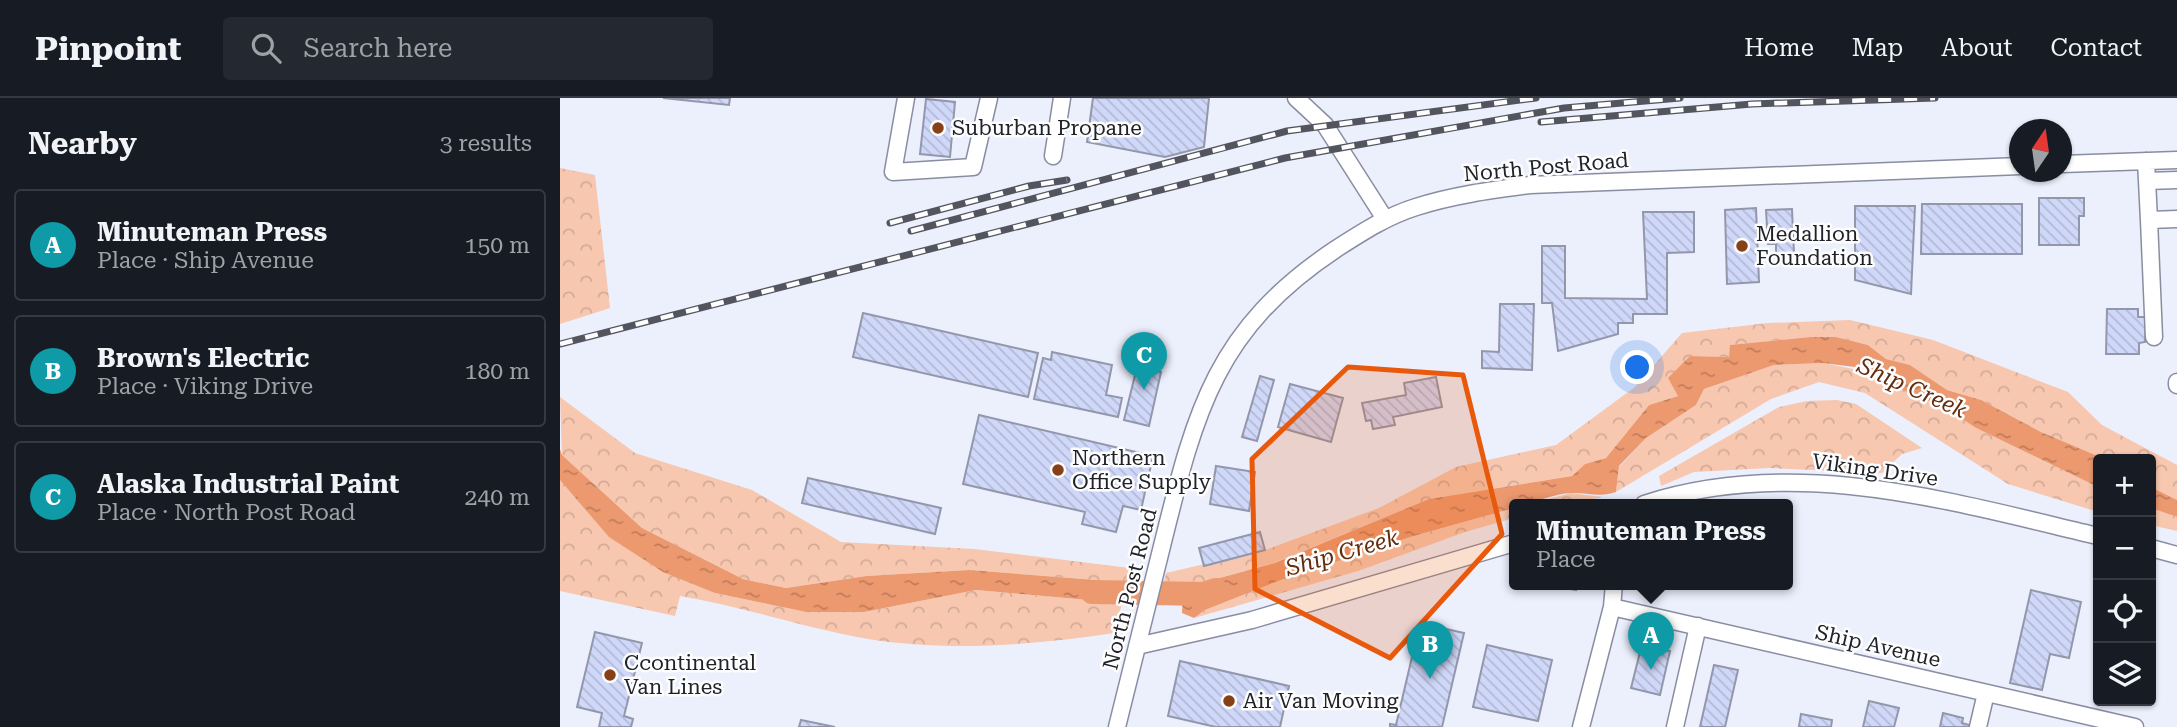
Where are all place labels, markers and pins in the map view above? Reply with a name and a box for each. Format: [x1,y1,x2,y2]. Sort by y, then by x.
place label: Suburban Propane [952,116,1142,140]
marker: Suburban Propane [930,120,946,136]
place label: Medallion Foundation [1756,222,1873,270]
marker: Medallion Foundation [1734,238,1750,254]
pin: C [1121,332,1167,390]
place label: Northern Office Supply [1072,446,1211,494]
marker: Northern Office Supply [1050,462,1066,478]
pin: A [1628,612,1674,670]
pin: B [1407,621,1453,679]
place label: Ccontinental Van Lines [624,651,757,699]
marker: Ccontinental Van Lines [602,667,618,683]
place label: Air Van Moving [1243,689,1399,713]
marker: Air Van Moving [1221,693,1237,709]

